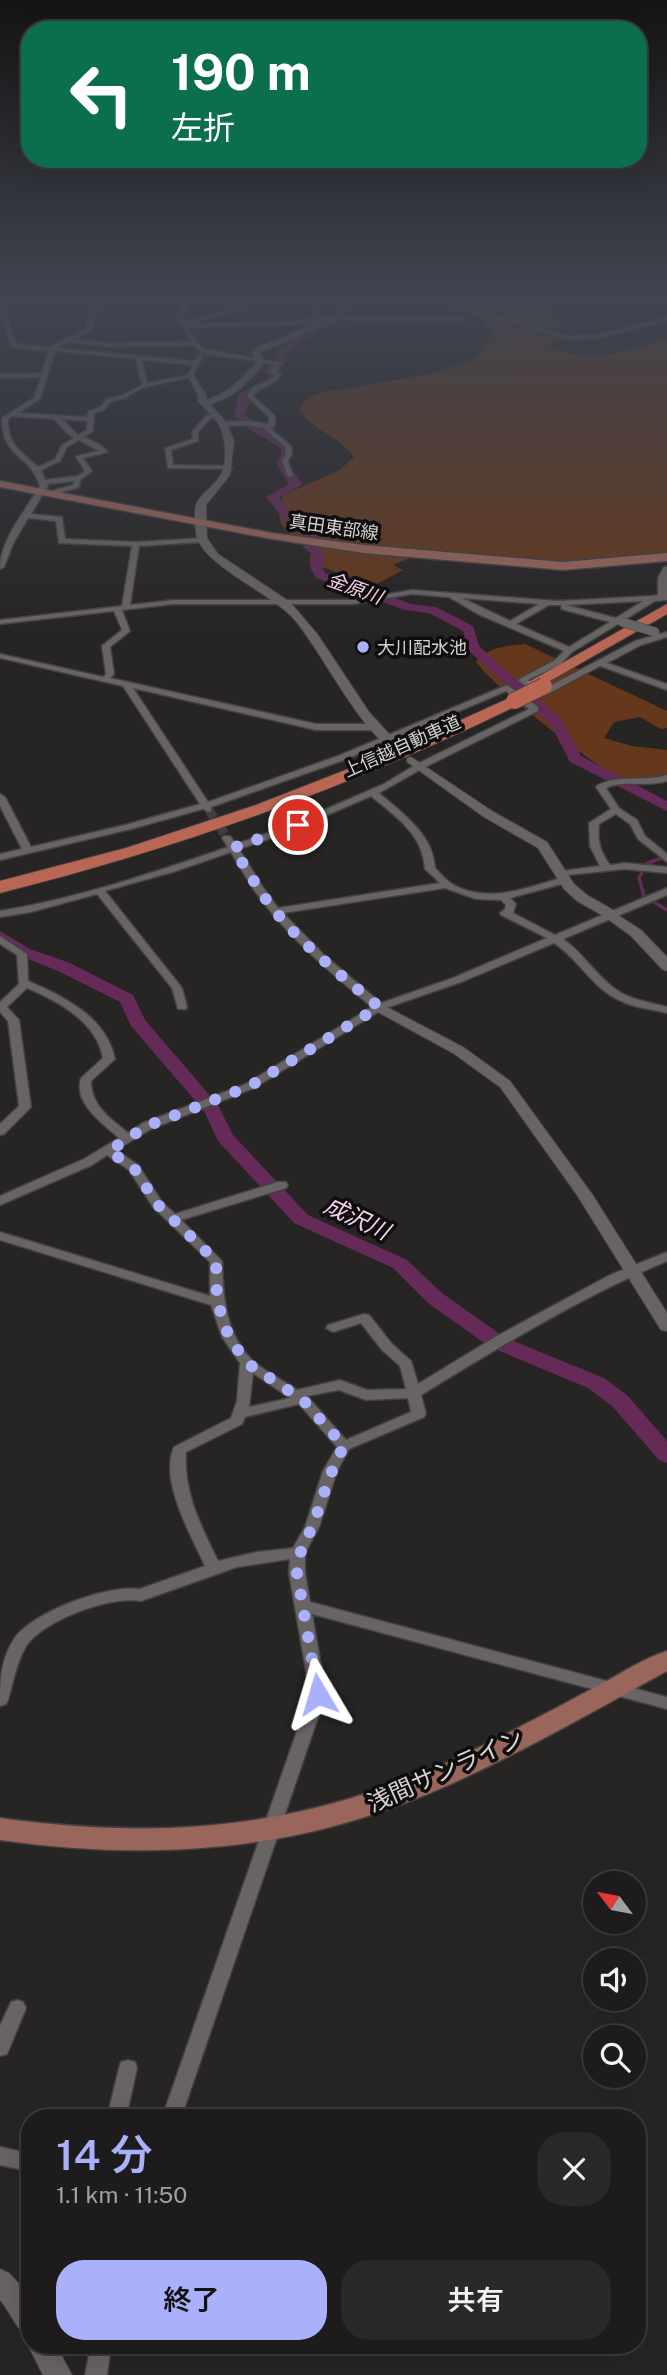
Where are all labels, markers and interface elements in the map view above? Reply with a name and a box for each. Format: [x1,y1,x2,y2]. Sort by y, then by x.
text: 190 m [171,43,311,101]
icon: left [56,49,147,140]
text: 左折 [171,109,235,146]
street label: 真田東部線 [288,510,380,544]
water label: 金原川 [324,568,387,609]
place label: 大川配水池 [377,637,467,658]
marker: 大川配水池 [355,639,371,655]
street label: 上信越自動車道 [340,711,464,781]
pin [268,795,328,855]
icon: arrive [279,806,317,844]
water label: 成沢川 [320,1191,397,1246]
position arrow [281,1657,355,1731]
street label: 浅間サンライン [363,1723,527,1817]
north arrow [583,1871,646,1934]
map controls [583,1871,646,2088]
button: sound [583,1948,646,2011]
button: search [583,2025,646,2088]
text: 14 分 [56,2130,152,2179]
button: close [537,2132,611,2206]
text: 1.1 km · 11:50 [56,2181,187,2208]
button: 終了 [56,2260,327,2340]
button: 共有 [341,2260,611,2340]

